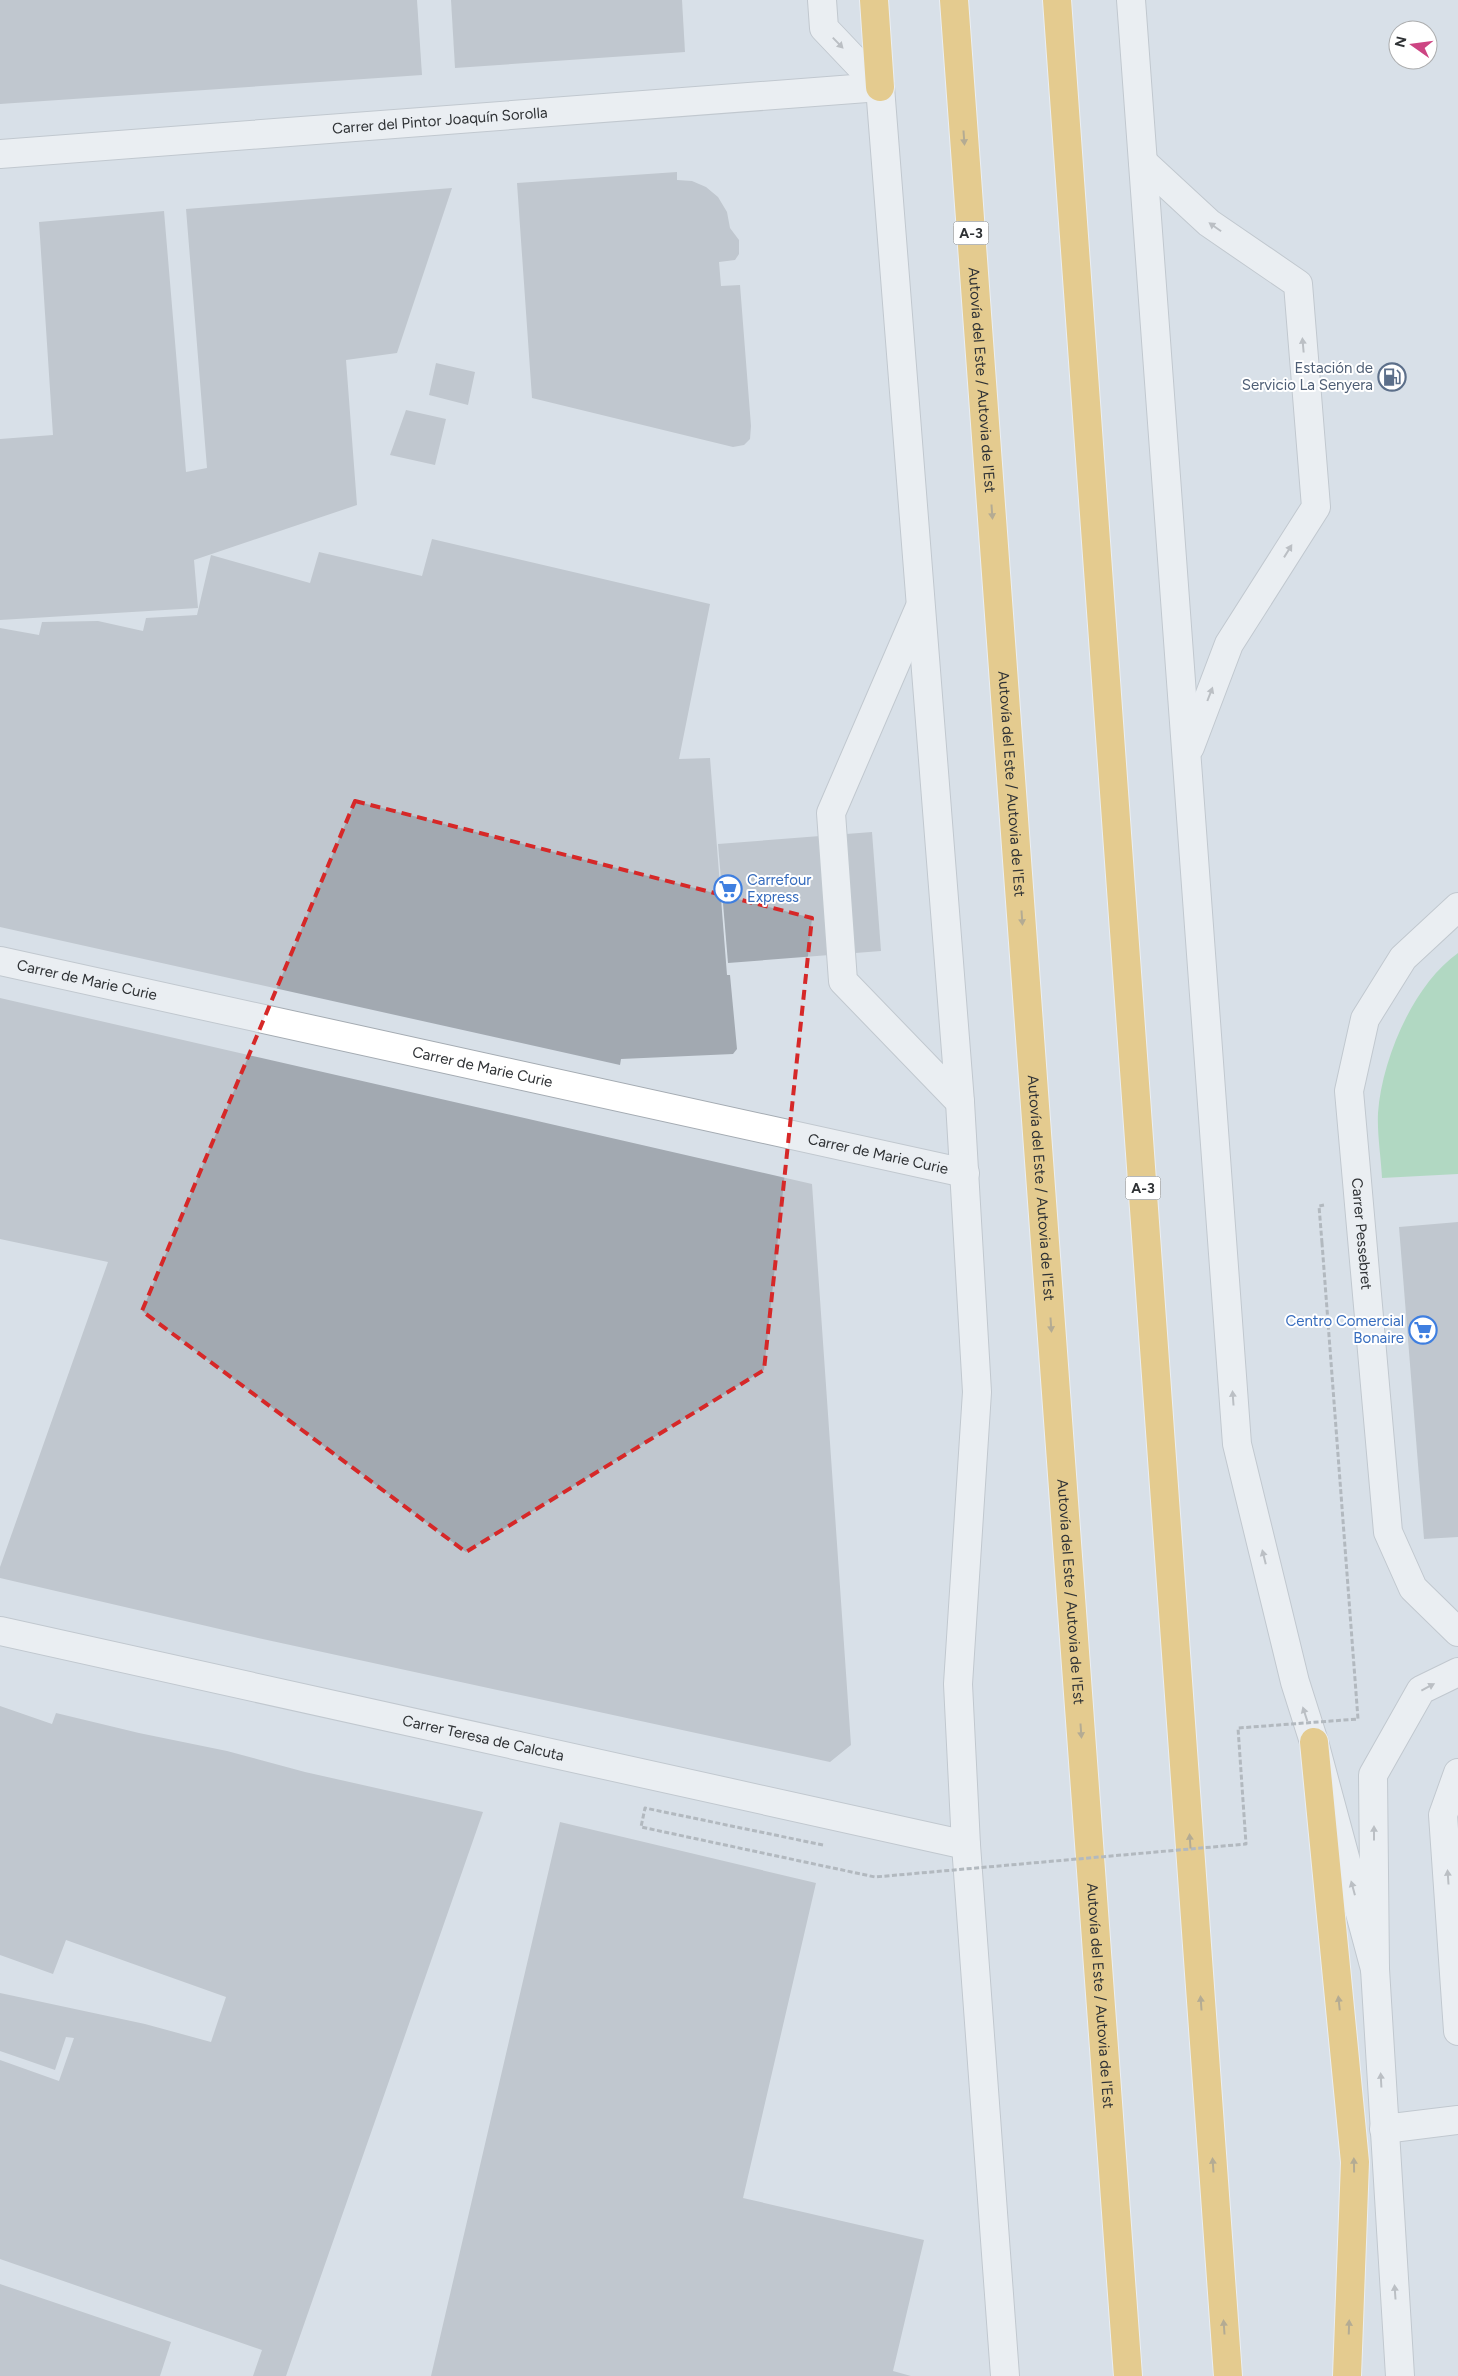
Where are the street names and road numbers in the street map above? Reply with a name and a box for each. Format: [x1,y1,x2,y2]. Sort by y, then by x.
street label: Carrer del Pintor Joaquín Sorolla [331,103,548,138]
road number: A-3 [954,222,988,244]
street label: Autovía del Este / Autovia de l'Est [965,266,999,494]
street label: Autovía del Este / Autovia de l'Est [994,670,1029,898]
street label: Carrer de Marie Curie [15,956,159,1004]
street label: Carrer de Marie Curie [411,1043,554,1091]
street label: Autovía del Este / Autovia de l'Est [1024,1074,1058,1302]
street label: Carrer de Marie Curie [806,1130,950,1178]
road number: A-3 [1126,1176,1160,1200]
street label: Carrer Pessebret [1348,1177,1376,1291]
street label: Autovía del Este / Autovia de l'Est [1053,1478,1088,1706]
street label: Carrer Teresa de Calcuta [401,1711,566,1765]
street label: Autovía del Este / Autovia de l'Est [1083,1882,1117,2110]

